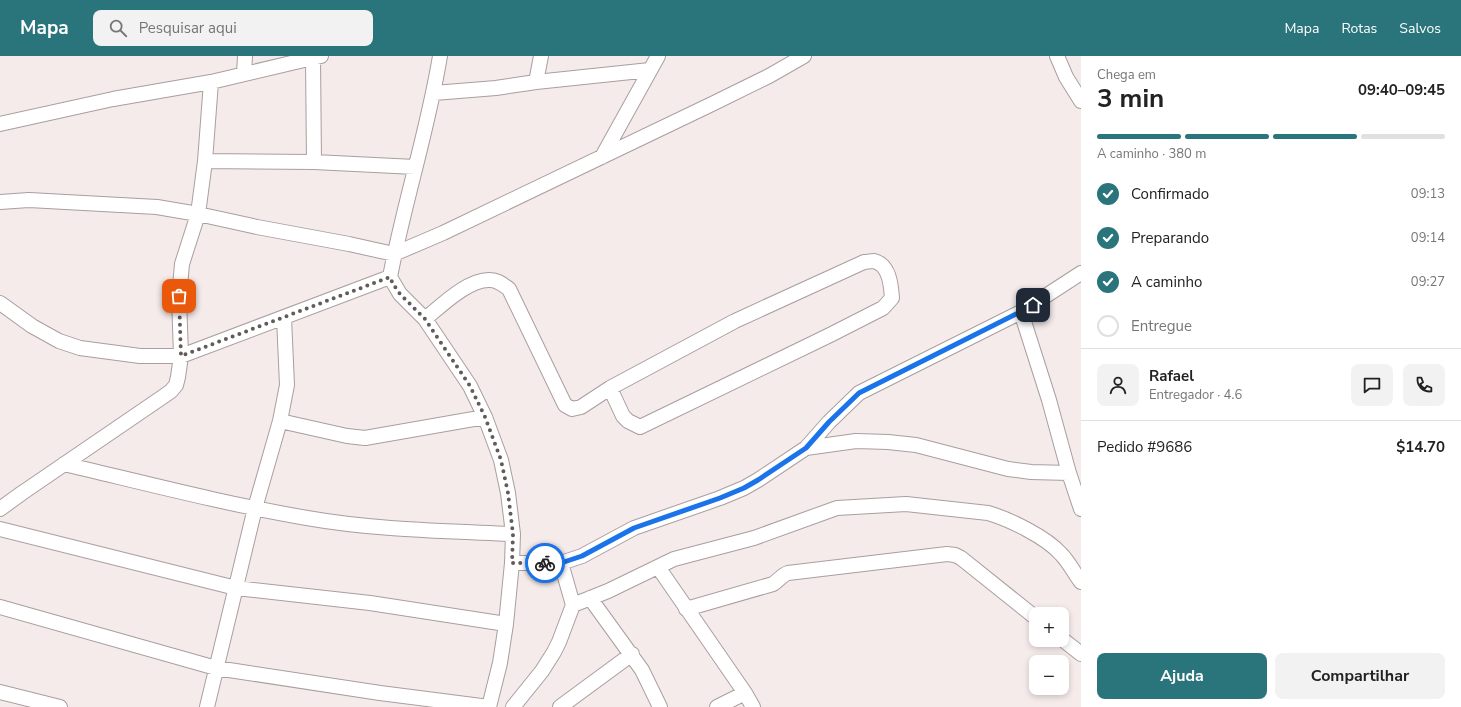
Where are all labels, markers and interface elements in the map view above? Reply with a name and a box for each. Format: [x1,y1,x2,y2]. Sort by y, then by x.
search box [93,10,373,46]
text: Mapa [20,15,69,41]
icon: search [107,17,129,39]
text: Pesquisar aqui [139,18,237,38]
text: Mapa [1284,19,1319,38]
text: Rotas [1341,19,1377,38]
text: Salvos [1399,19,1441,38]
text: Chega em [1097,66,1156,84]
text: 09:40–09:45 [1358,80,1445,100]
text: 3 min [1097,81,1164,116]
text: A caminho · 380 m [1097,145,1206,163]
icon: check [1097,183,1119,205]
text: Confirmado [1131,184,1209,204]
text: 09:13 [1411,185,1445,203]
icon: check [1097,227,1119,249]
text: Preparando [1131,228,1209,248]
text: 09:14 [1411,229,1445,247]
icon: check [1097,271,1119,293]
text: A caminho [1131,272,1202,292]
text: 09:27 [1411,273,1445,291]
pin [162,279,196,313]
icon: bag [168,285,190,307]
pin [1016,288,1050,322]
icon: home [1022,294,1044,316]
text: Entregue [1131,316,1192,336]
button: person [1097,364,1139,406]
button: chat [1351,364,1393,406]
button: phone [1403,364,1445,406]
text: Rafael [1149,366,1194,386]
text: Entregador · 4.6 [1149,386,1242,404]
text: Pedido #9686 [1097,437,1192,457]
text: $14.70 [1396,437,1445,457]
courier [525,543,565,583]
icon: bike [534,552,556,574]
map controls [1029,607,1069,695]
button: + [1029,607,1069,647]
button: Ajuda [1097,653,1267,699]
button: Compartilhar [1275,653,1445,699]
button: − [1029,655,1069,695]

